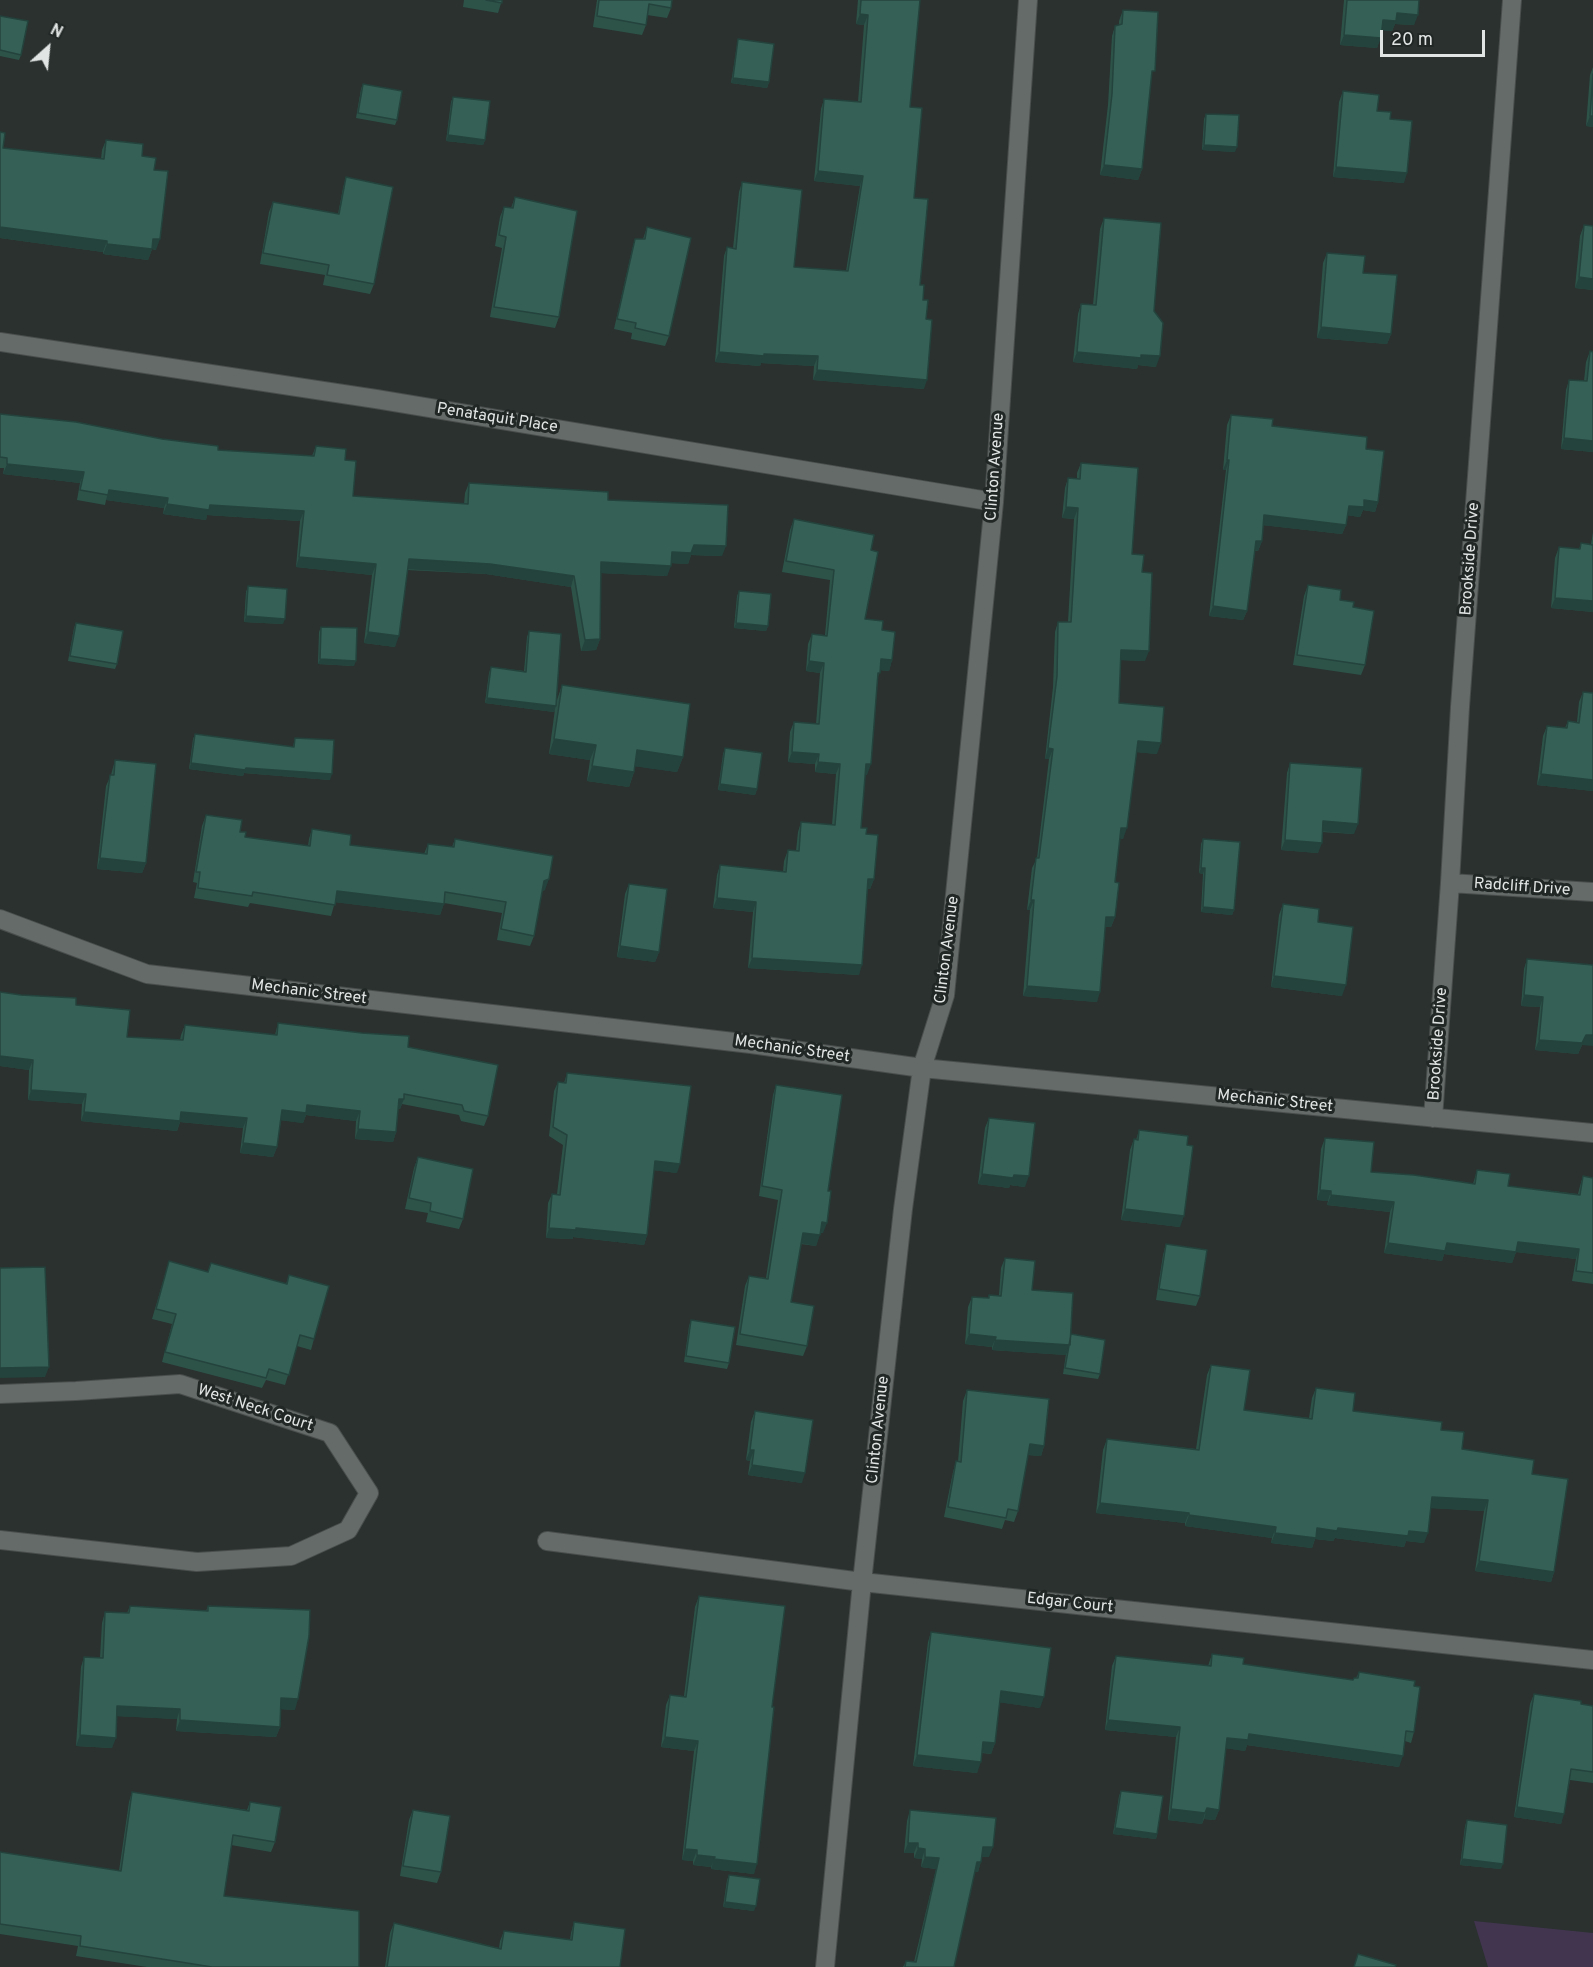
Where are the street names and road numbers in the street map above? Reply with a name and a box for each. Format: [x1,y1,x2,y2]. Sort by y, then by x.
street label: Penataquit Place [435,400,559,438]
street label: Clinton Avenue [983,412,1009,522]
street label: Brookside Drive [1457,502,1485,616]
street label: Radcliff Drive [1473,875,1571,901]
street label: Clinton Avenue [932,895,964,1005]
street label: Mechanic Street [250,976,368,1010]
street label: Brookside Drive [1425,987,1453,1101]
street label: Mechanic Street [733,1032,851,1068]
street label: Mechanic Street [1216,1086,1334,1118]
street label: Clinton Avenue [864,1375,894,1485]
street label: West Neck Court [195,1381,315,1437]
street label: Edgar Court [1026,1590,1114,1618]

